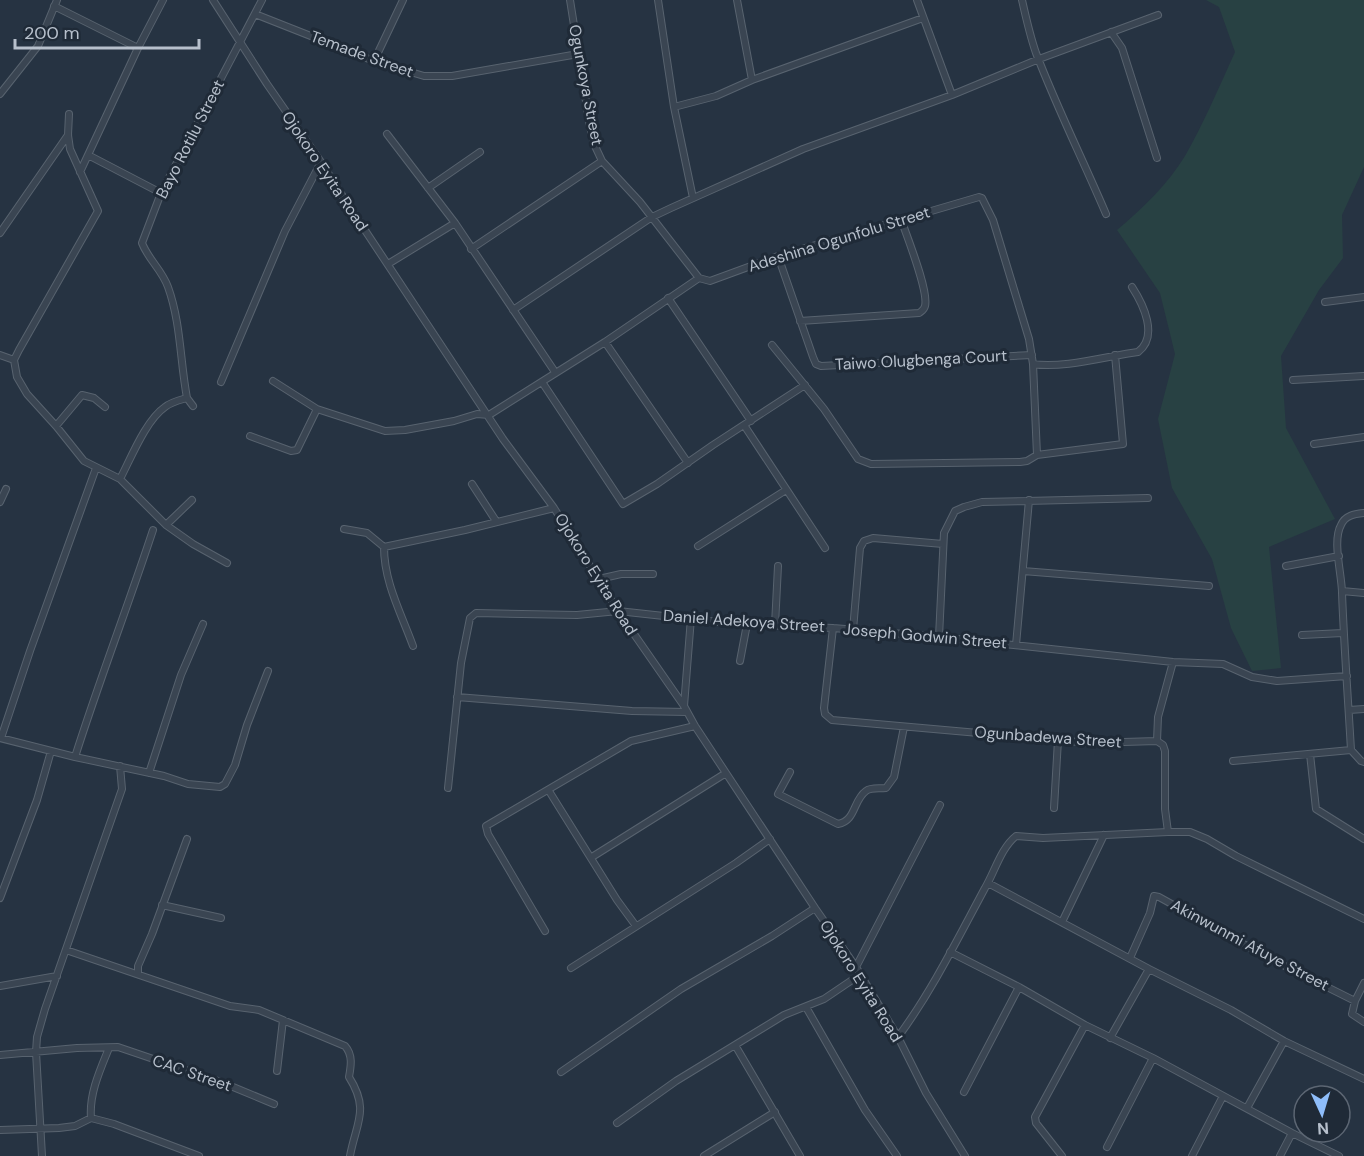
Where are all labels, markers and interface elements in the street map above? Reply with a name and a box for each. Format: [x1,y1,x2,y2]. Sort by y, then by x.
scale bar [15,12,200,50]
text: 200 m [24,21,80,45]
street label: Ogunkoya Street [564,23,608,147]
street label: Temade Street [308,26,416,82]
street label: Bayo Rotilu Street [151,76,229,202]
street label: Ojokoro Eyita Road [277,107,373,235]
street label: Adeshina Ogunfolu Street [745,201,933,277]
street label: Taiwo Olugbenga Court [834,345,1008,375]
street label: Ojokoro Eyita Road [550,509,642,639]
street label: Daniel Adekoya Street [662,605,826,637]
street label: Joseph Godwin Street [842,618,1008,654]
street label: Ogunbadewa Street [974,721,1122,753]
street label: Akinwunmi Afuye Street [1167,894,1333,996]
street label: Ojokoro Eyita Road [815,916,907,1046]
street label: CAC Street [150,1050,234,1096]
north arrow [1292,1084,1352,1144]
text: N [1316,1118,1330,1139]

